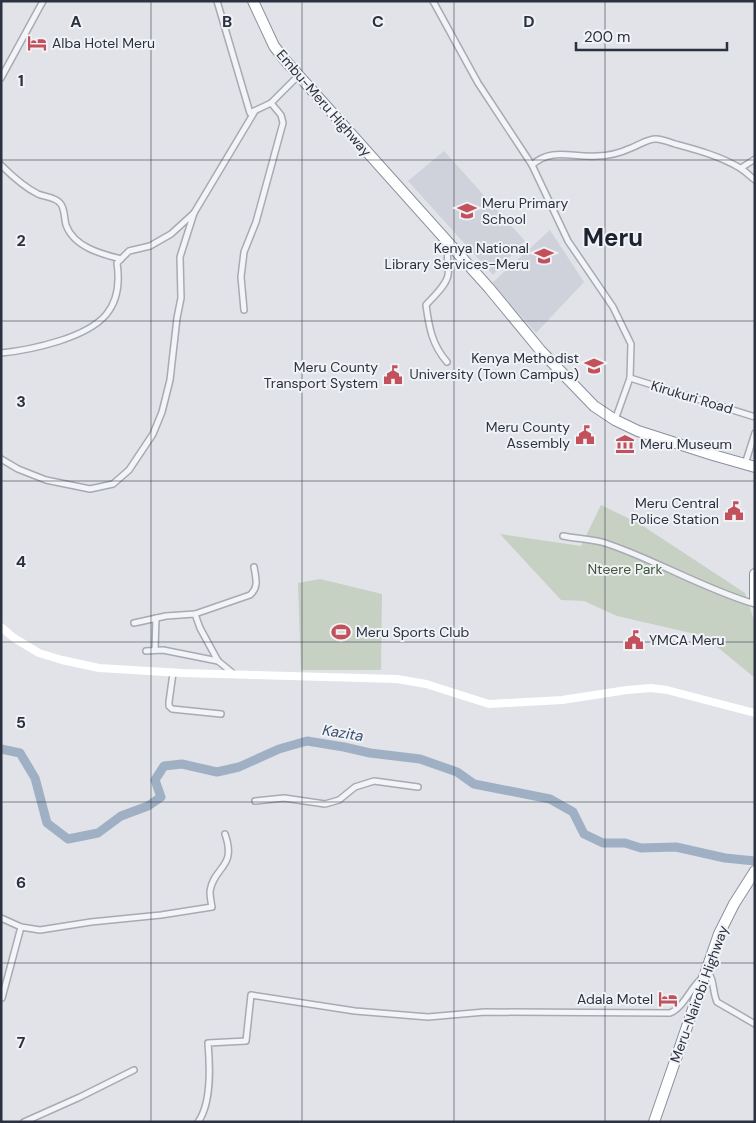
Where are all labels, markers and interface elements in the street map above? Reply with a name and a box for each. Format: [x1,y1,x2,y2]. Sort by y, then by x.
text: A [70,11,82,32]
text: B [222,11,232,32]
text: C [372,11,384,32]
text: D [523,11,535,32]
scale bar [576,20,727,52]
text: 200 m [584,27,630,47]
hotel icon: Alba Hotel Meru [26,32,48,54]
place label: Alba Hotel Meru [52,34,155,52]
street label: Embu-Meru Highway [273,46,375,160]
text: 1 [18,70,24,91]
place label: Meru Primary School [482,194,569,228]
school or university icon: Meru Primary School [456,200,478,222]
district label: Meru [583,222,643,253]
text: 2 [16,230,26,251]
place label: Kenya National Library Services-Meru [385,239,529,273]
school or university icon: Kenya National Library Services-Meru [533,245,555,267]
place label: Kenya Methodist University (Town Campus) [409,349,579,383]
school or university icon: Kenya Methodist University (Town Campus) [583,355,605,377]
place label: Meru County Transport System [264,358,378,392]
public building icon: Meru County Transport System [382,364,404,386]
street label: Kirukuri Road [649,376,735,418]
text: 3 [16,391,26,412]
place label: Meru County Assembly [486,418,570,452]
public building icon: Meru County Assembly [574,424,596,446]
museum icon: Meru Museum [614,433,636,455]
place label: Meru Museum [640,435,732,453]
place label: Meru Central Police Station [631,494,719,528]
public building icon: Meru Central Police Station [723,500,745,522]
text: 4 [16,551,26,572]
park label: Nteere Park [587,560,663,578]
sports icon: Meru Sports Club [330,621,352,643]
place label: Meru Sports Club [356,623,469,641]
public building icon: YMCA Meru [623,629,645,651]
place label: YMCA Meru [649,631,725,649]
text: 5 [16,712,26,733]
water label: Kazita [321,720,365,746]
text: 6 [16,872,26,893]
street label: Meru-Nairobi Highway [666,923,732,1065]
hotel icon: Adala Motel [657,988,679,1010]
place label: Adala Motel [577,990,653,1008]
text: 7 [17,1032,26,1053]

